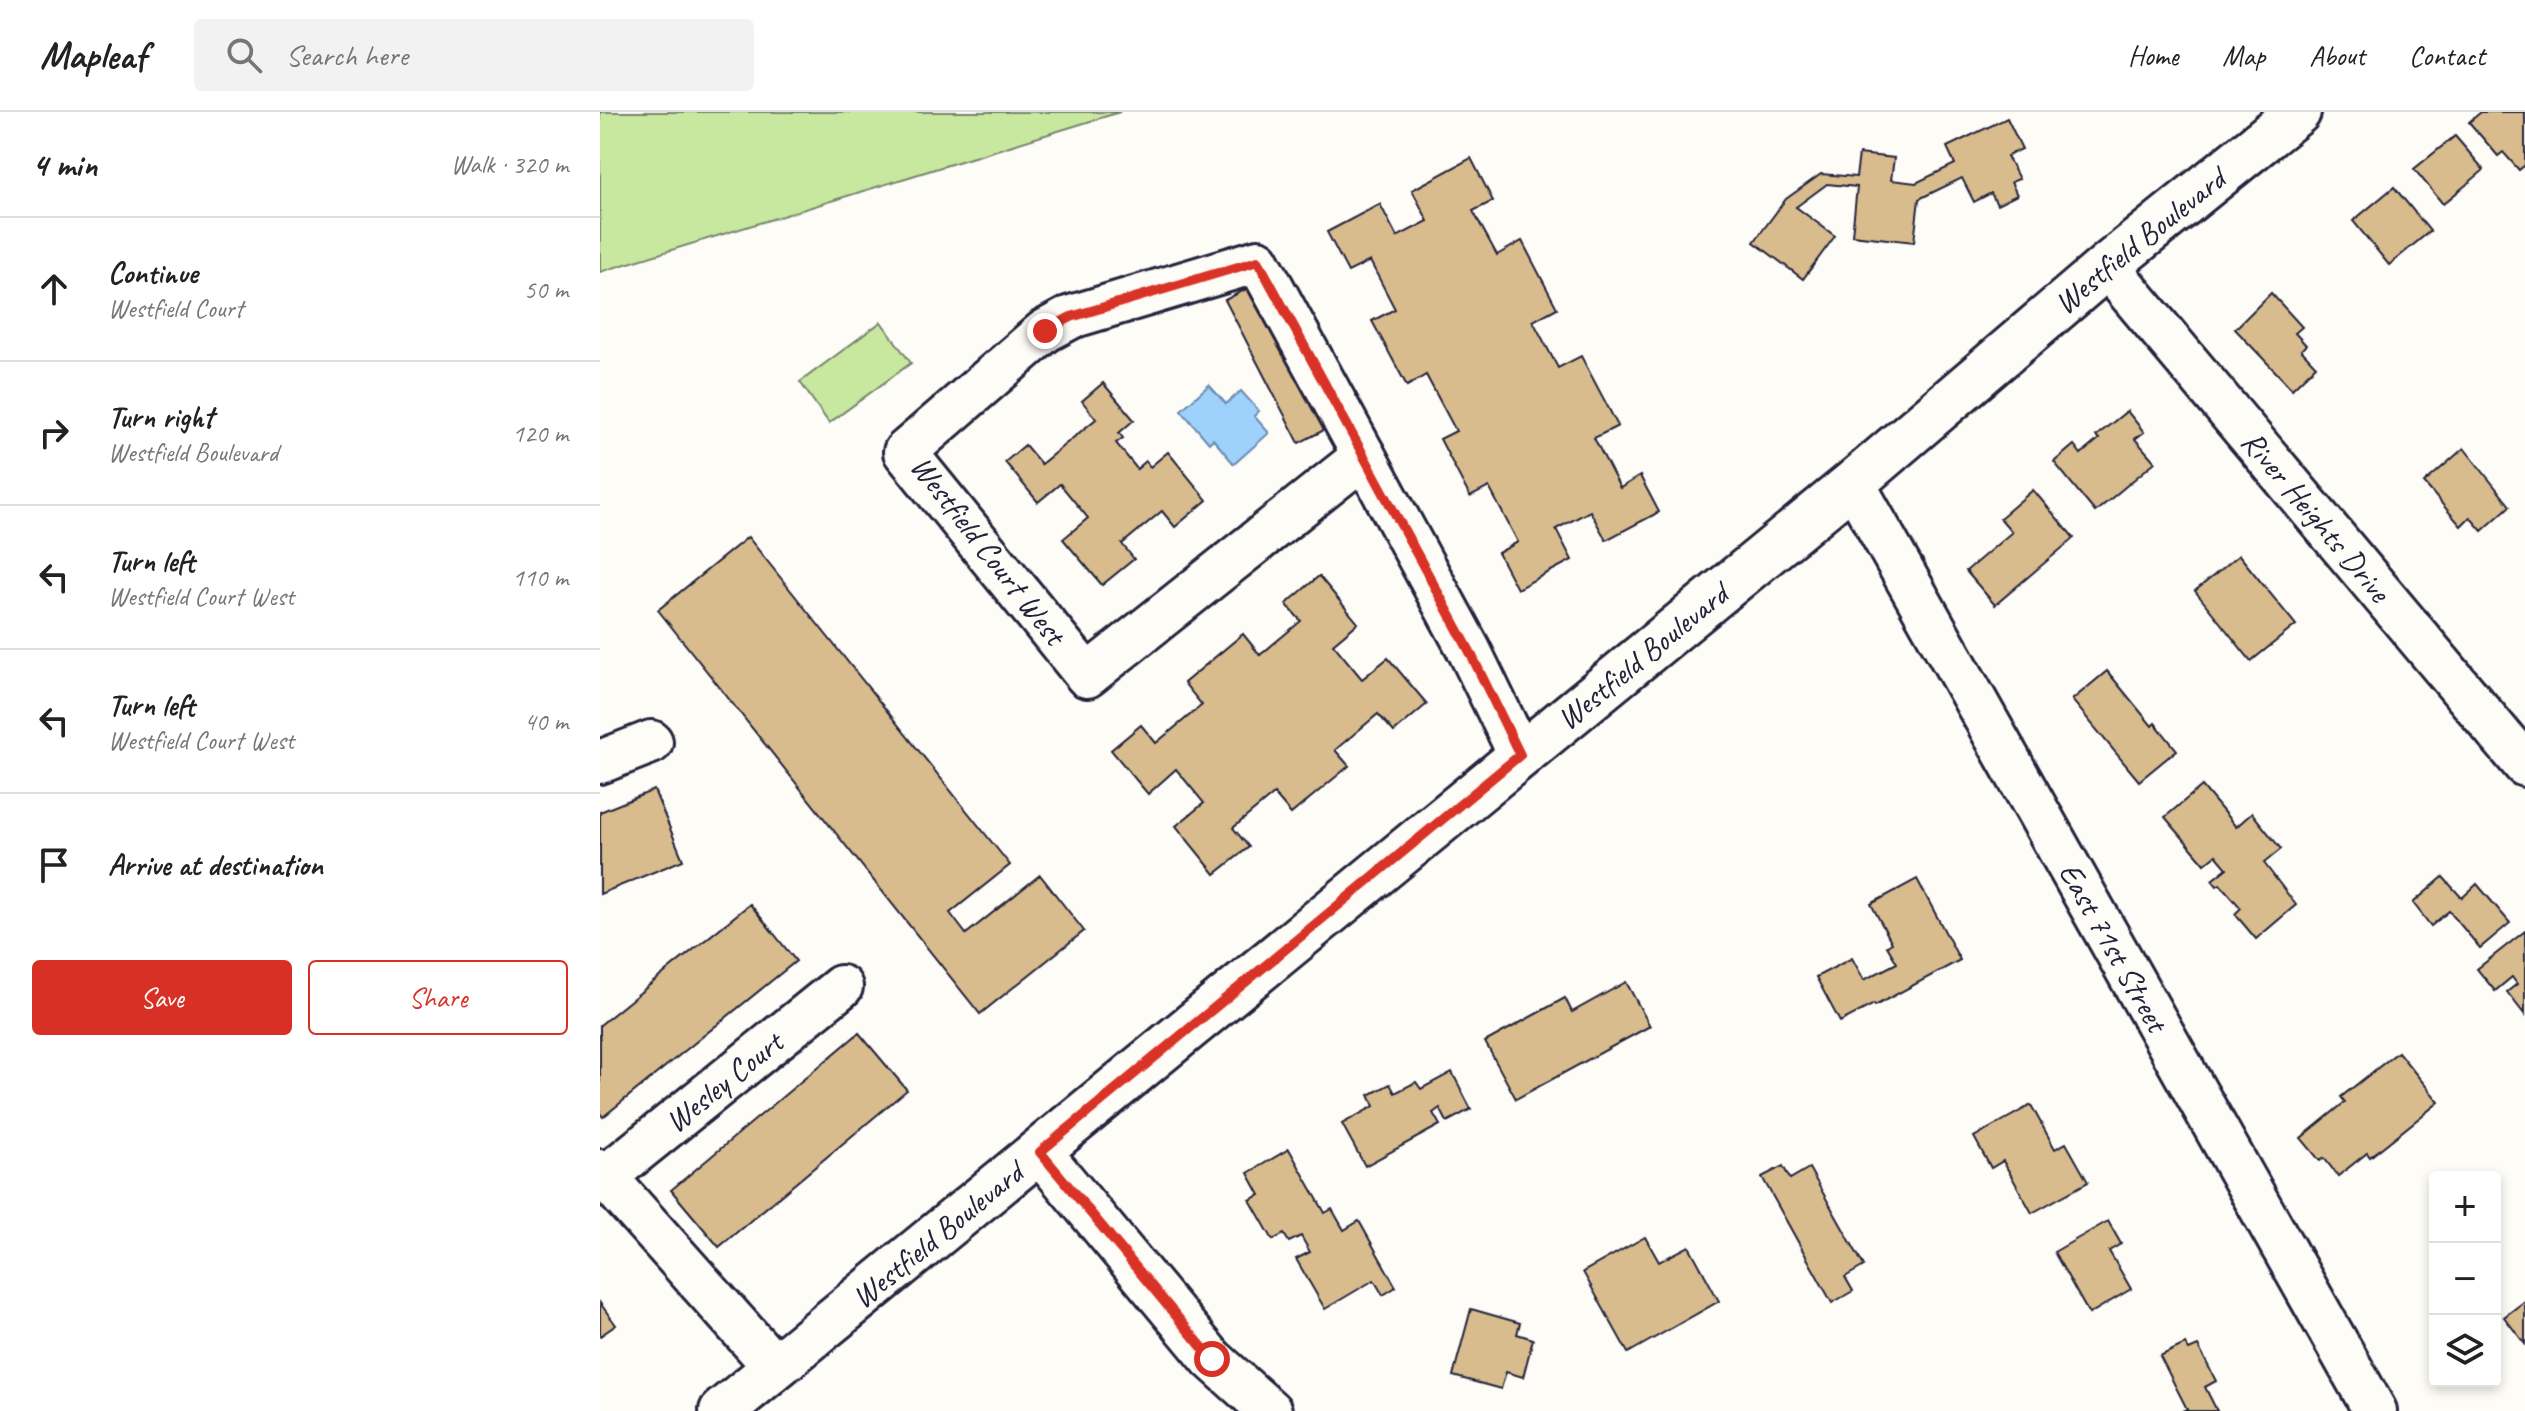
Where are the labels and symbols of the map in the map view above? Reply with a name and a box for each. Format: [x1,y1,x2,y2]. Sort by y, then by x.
street label: Westfield Boulevard [2045,155,2238,323]
route end [1027,313,1063,349]
street label: River Heights Drive [2233,422,2402,612]
street label: Westfield Court West [901,447,1077,656]
street label: Westfield Boulevard [1548,570,1740,738]
street label: East 71st Street [2050,855,2179,1041]
street label: Wesley Court [656,1020,793,1141]
street label: Westfield Boulevard [843,1149,1035,1317]
route start [1194,1341,1230,1377]

